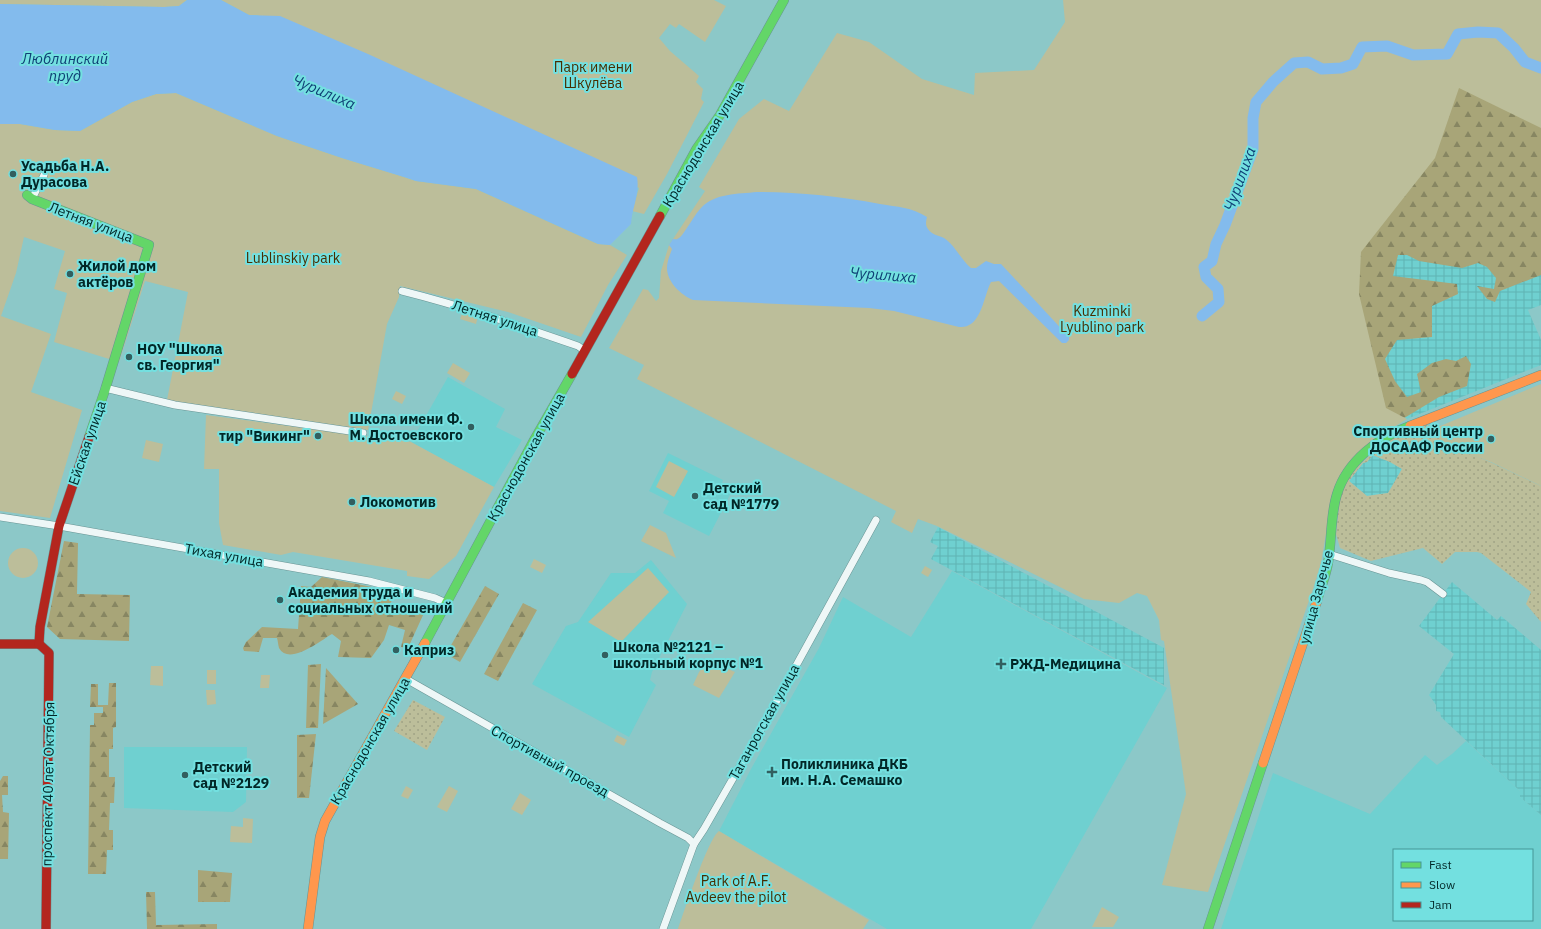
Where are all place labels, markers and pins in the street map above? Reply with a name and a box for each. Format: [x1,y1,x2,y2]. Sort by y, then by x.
place label: Усадьба Н.А. Дурасова [21,157,109,191]
marker: Усадьба Н.А. Дурасова [8,169,18,179]
place label: Жилой дом актёров [78,257,156,291]
marker: Жилой дом актёров [65,269,75,279]
place label: НОУ "Школа св. Георгия" [137,340,223,374]
marker: НОУ "Школа св. Георгия" [124,352,134,362]
place label: Школа имени Ф. М. Достоевского [349,410,463,444]
marker: Школа имени Ф. М. Достоевского [466,422,476,432]
place label: Спортивный центр ДОСААФ России [1353,422,1483,456]
place label: тир "Викинг" [219,427,310,445]
marker: тир "Викинг" [313,431,323,441]
marker: Спортивный центр ДОСААФ России [1486,434,1496,444]
place label: Детский сад №1779 [703,479,779,513]
marker: Детский сад №1779 [690,491,700,501]
place label: Локомотив [360,493,436,511]
marker: Локомотив [347,497,357,507]
place label: Академия труда и социальных отношений [288,583,452,617]
marker: Академия труда и социальных отношений [275,595,285,605]
place label: Школа №2121 – школьный корпус №1 [613,638,763,672]
place label: Каприз [404,641,454,659]
marker: Каприз [391,645,401,655]
marker: Школа №2121 – школьный корпус №1 [600,650,610,660]
place label: РЖД-Медицина [1010,655,1121,673]
marker: РЖД-Медицина [995,658,1007,670]
place label: Поликлиника ДКБ им. Н.А. Семашко [781,755,908,789]
place label: Детский сад №2129 [193,758,269,792]
marker: Поликлиника ДКБ им. Н.А. Семашко [766,766,778,778]
marker: Детский сад №2129 [180,770,190,780]

